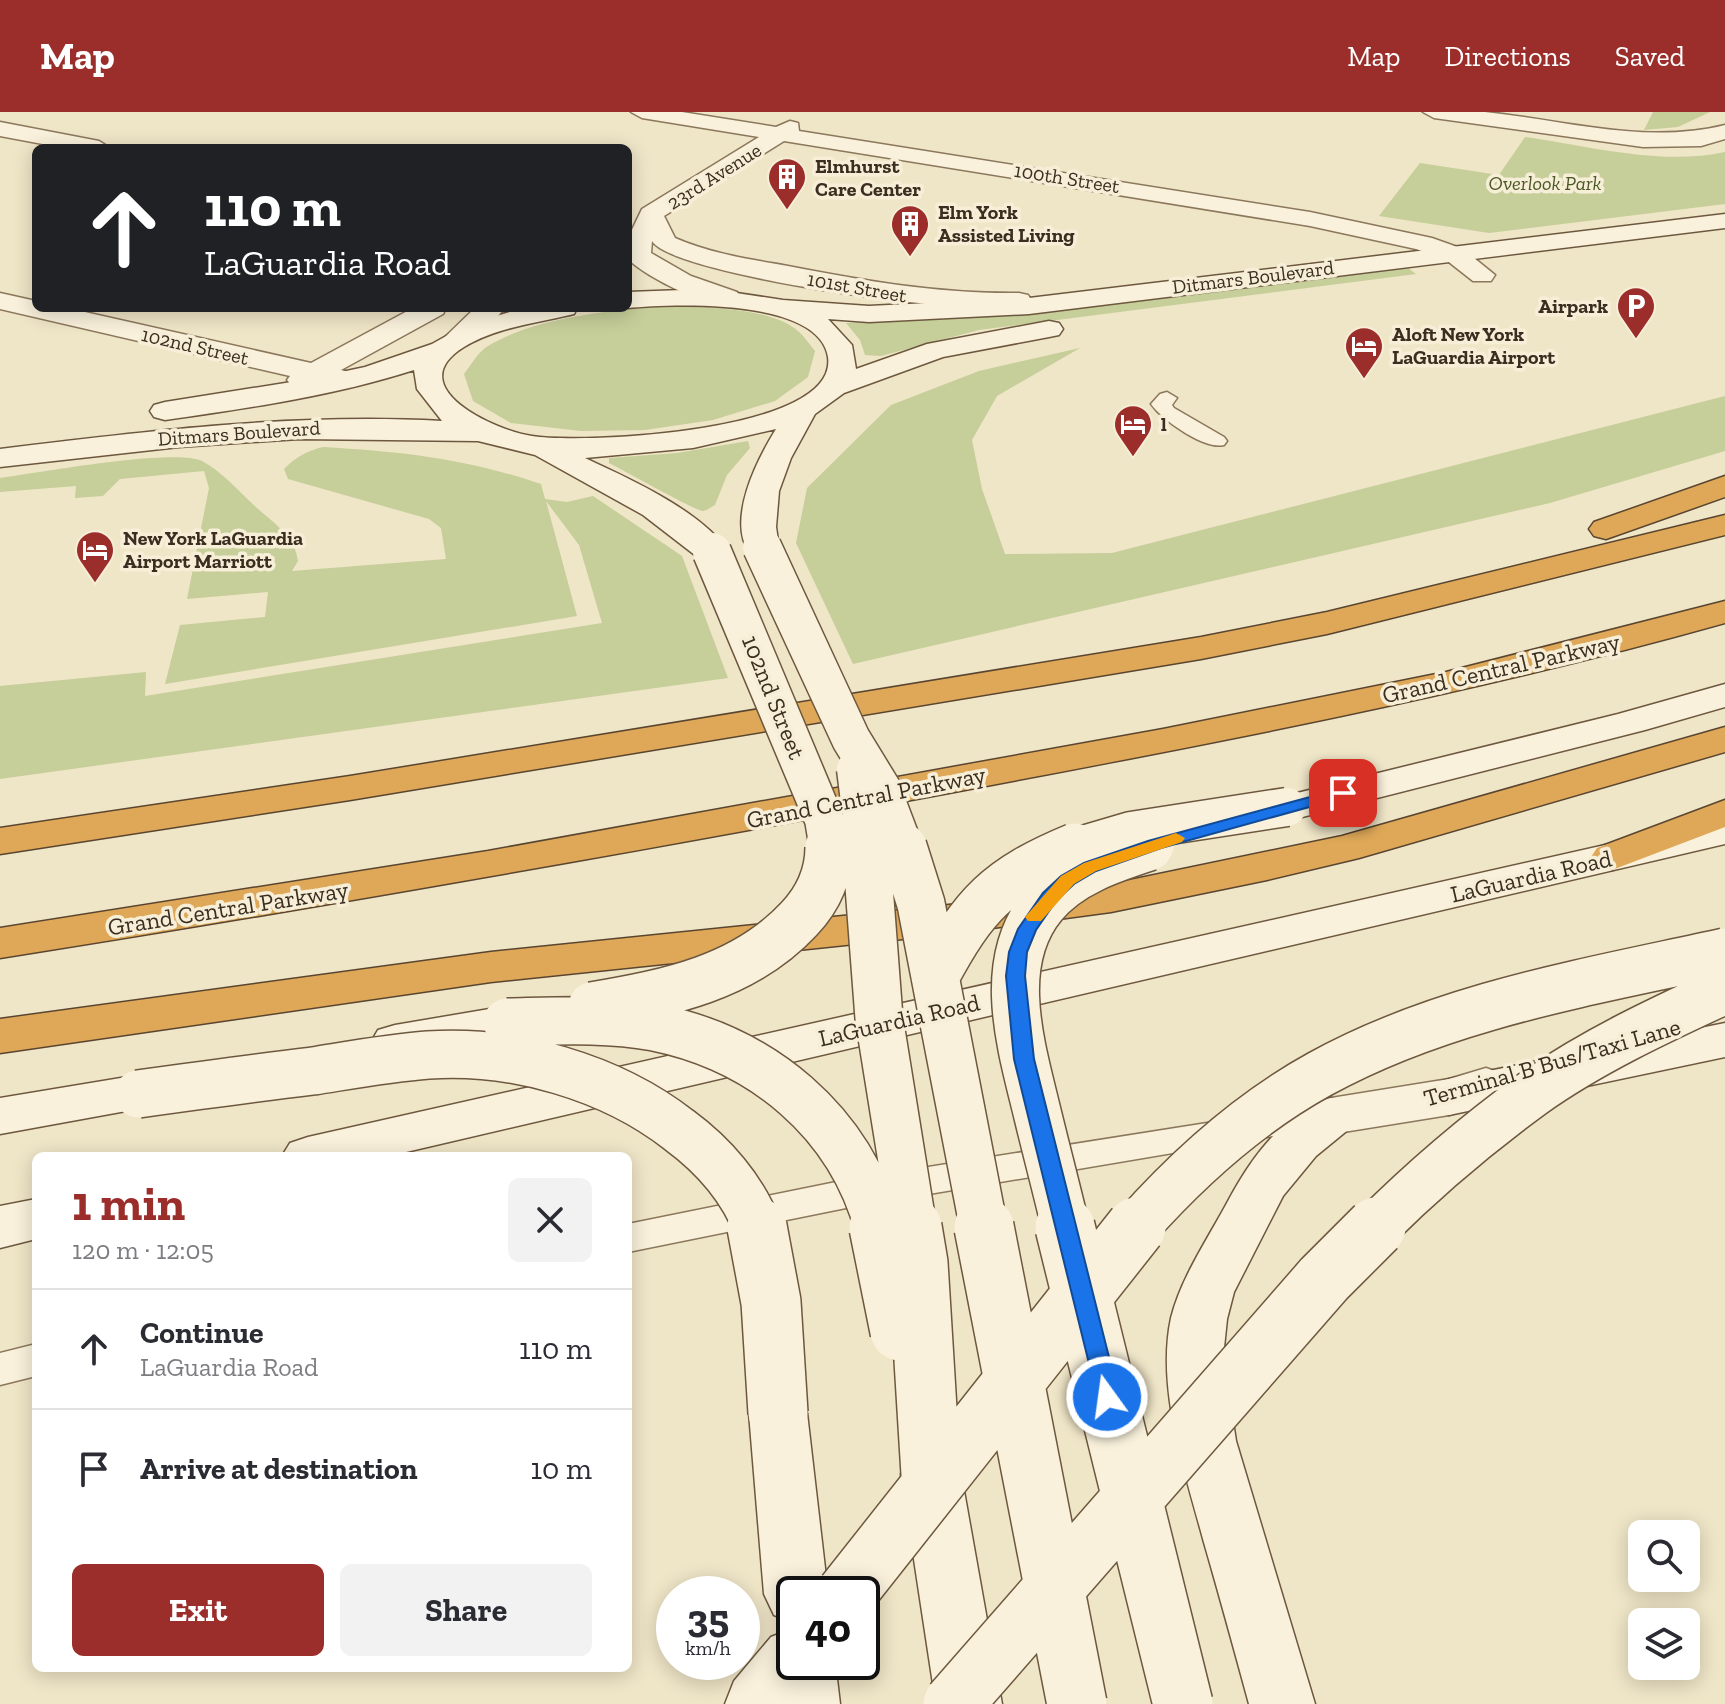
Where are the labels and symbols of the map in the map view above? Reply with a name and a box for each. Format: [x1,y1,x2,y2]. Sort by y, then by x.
street label: 23rd Avenue [662,138,766,214]
place label: Elmhurst Care Center [815,154,921,201]
building icon: Elmhurst Care Center [766,156,808,211]
street label: 100th Street [1013,158,1122,198]
park label: Overlook Park [1488,171,1602,195]
place label: Elm York Assisted Living [938,200,1075,247]
building icon: Elm York Assisted Living [889,203,931,258]
street label: Ditmars Boulevard [1171,255,1335,299]
street label: 101st Street [806,266,909,308]
parking icon: Airpark [1615,285,1657,340]
place label: Airpark [1538,294,1608,318]
street label: 102nd Street [139,322,251,370]
place label: Aloft New York LaGuardia Airport [1392,322,1556,369]
hotel icon: Aloft New York LaGuardia Airport [1343,325,1385,380]
hotel icon: l [1112,403,1154,458]
place label: l [1161,412,1167,436]
street label: Ditmars Boulevard [157,415,321,451]
place label: New York LaGuardia Airport Marriott [123,526,303,573]
hotel icon: New York LaGuardia Airport Marriott [74,529,116,584]
street label: Grand Central Parkway [1379,626,1623,709]
street label: 102nd Street [736,631,812,763]
street label: Grand Central Parkway [744,759,989,834]
pin [1309,759,1377,827]
street label: LaGuardia Road [1448,843,1614,909]
street label: Grand Central Parkway [106,875,351,941]
street label: LaGuardia Road [816,987,982,1053]
street label: Terminal B Bus/Taxi Lane [1420,1011,1684,1113]
position arrow [1065,1355,1149,1439]
speed limit sign: 40 [776,1576,880,1680]

